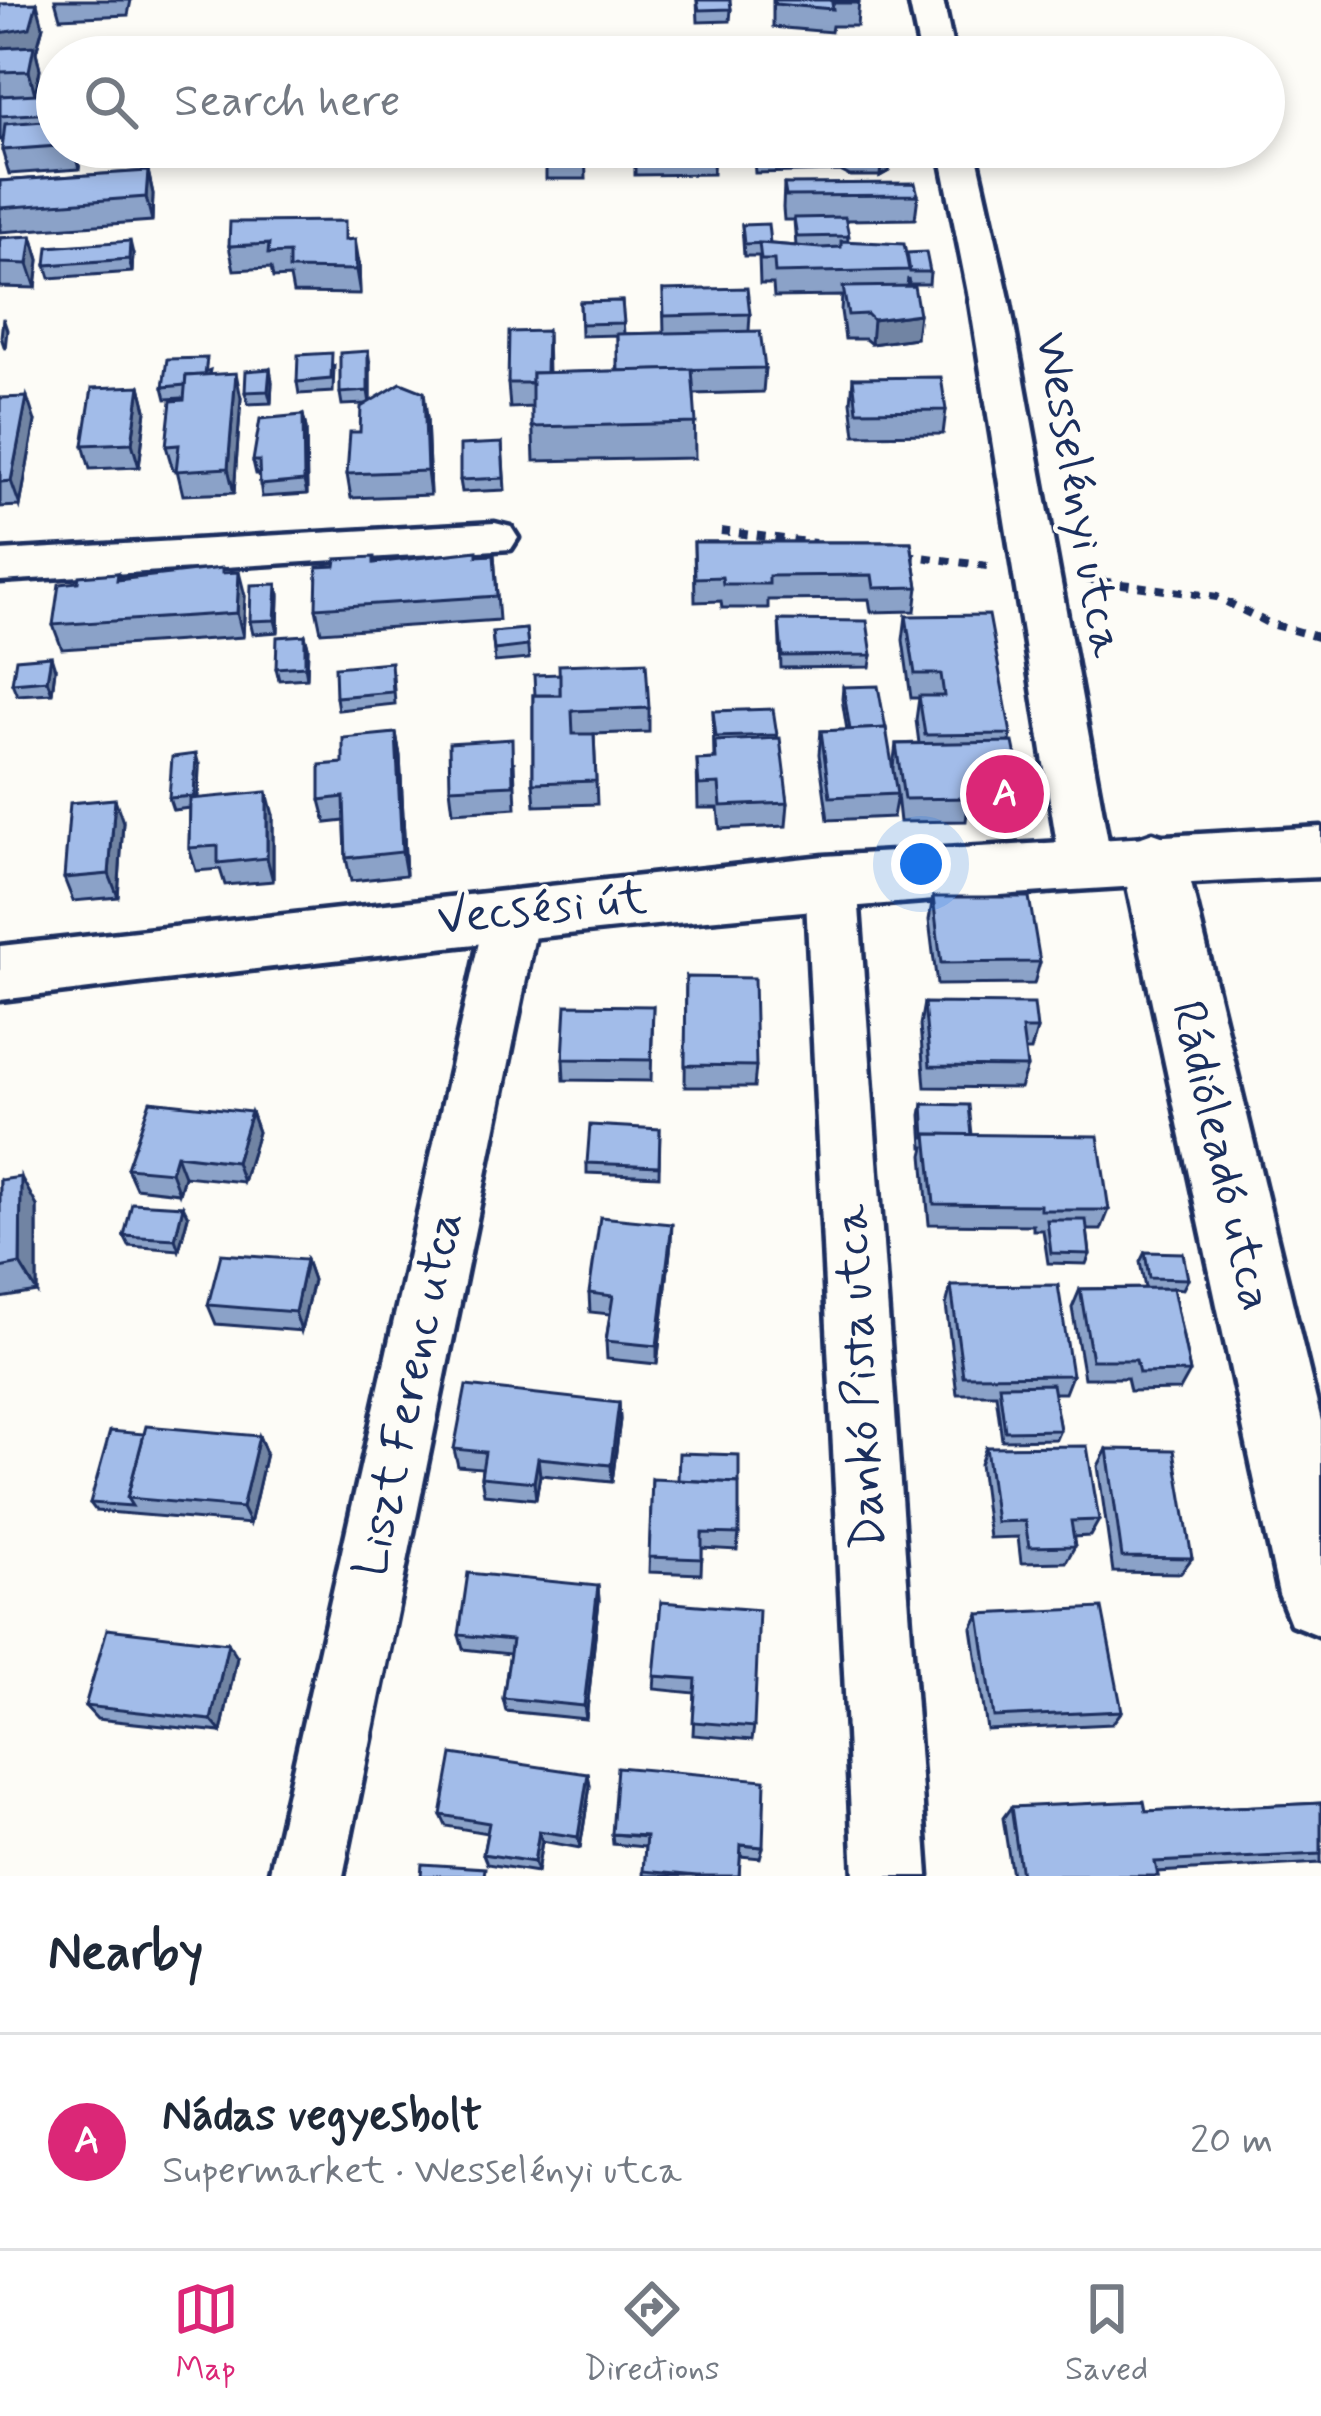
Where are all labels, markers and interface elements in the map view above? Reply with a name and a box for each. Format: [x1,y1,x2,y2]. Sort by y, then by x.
search box [36,36,1285,168]
icon: search [78,69,144,135]
text: Search here [174,73,401,132]
street label: Wesselényi utca [1018,328,1138,662]
pin: A [966,749,1044,839]
your location [891,834,951,894]
street label: Vecsési út [434,867,650,951]
street label: Rádióleadó utca [1155,995,1287,1317]
street label: Dankó Pista utca [820,1203,901,1551]
street label: Liszt Ferenc utca [340,1205,478,1583]
text: Nearby [48,1921,203,1987]
text: Nádas vegyesbolt [162,2087,482,2146]
text: A [74,2116,100,2167]
text: 20 m [1190,2116,1273,2167]
text: Supermarket · Wesselényi utca [162,2146,682,2197]
tab: Map [173,2276,239,2392]
tab: Directions [584,2276,720,2392]
tab: Saved [1065,2276,1148,2392]

